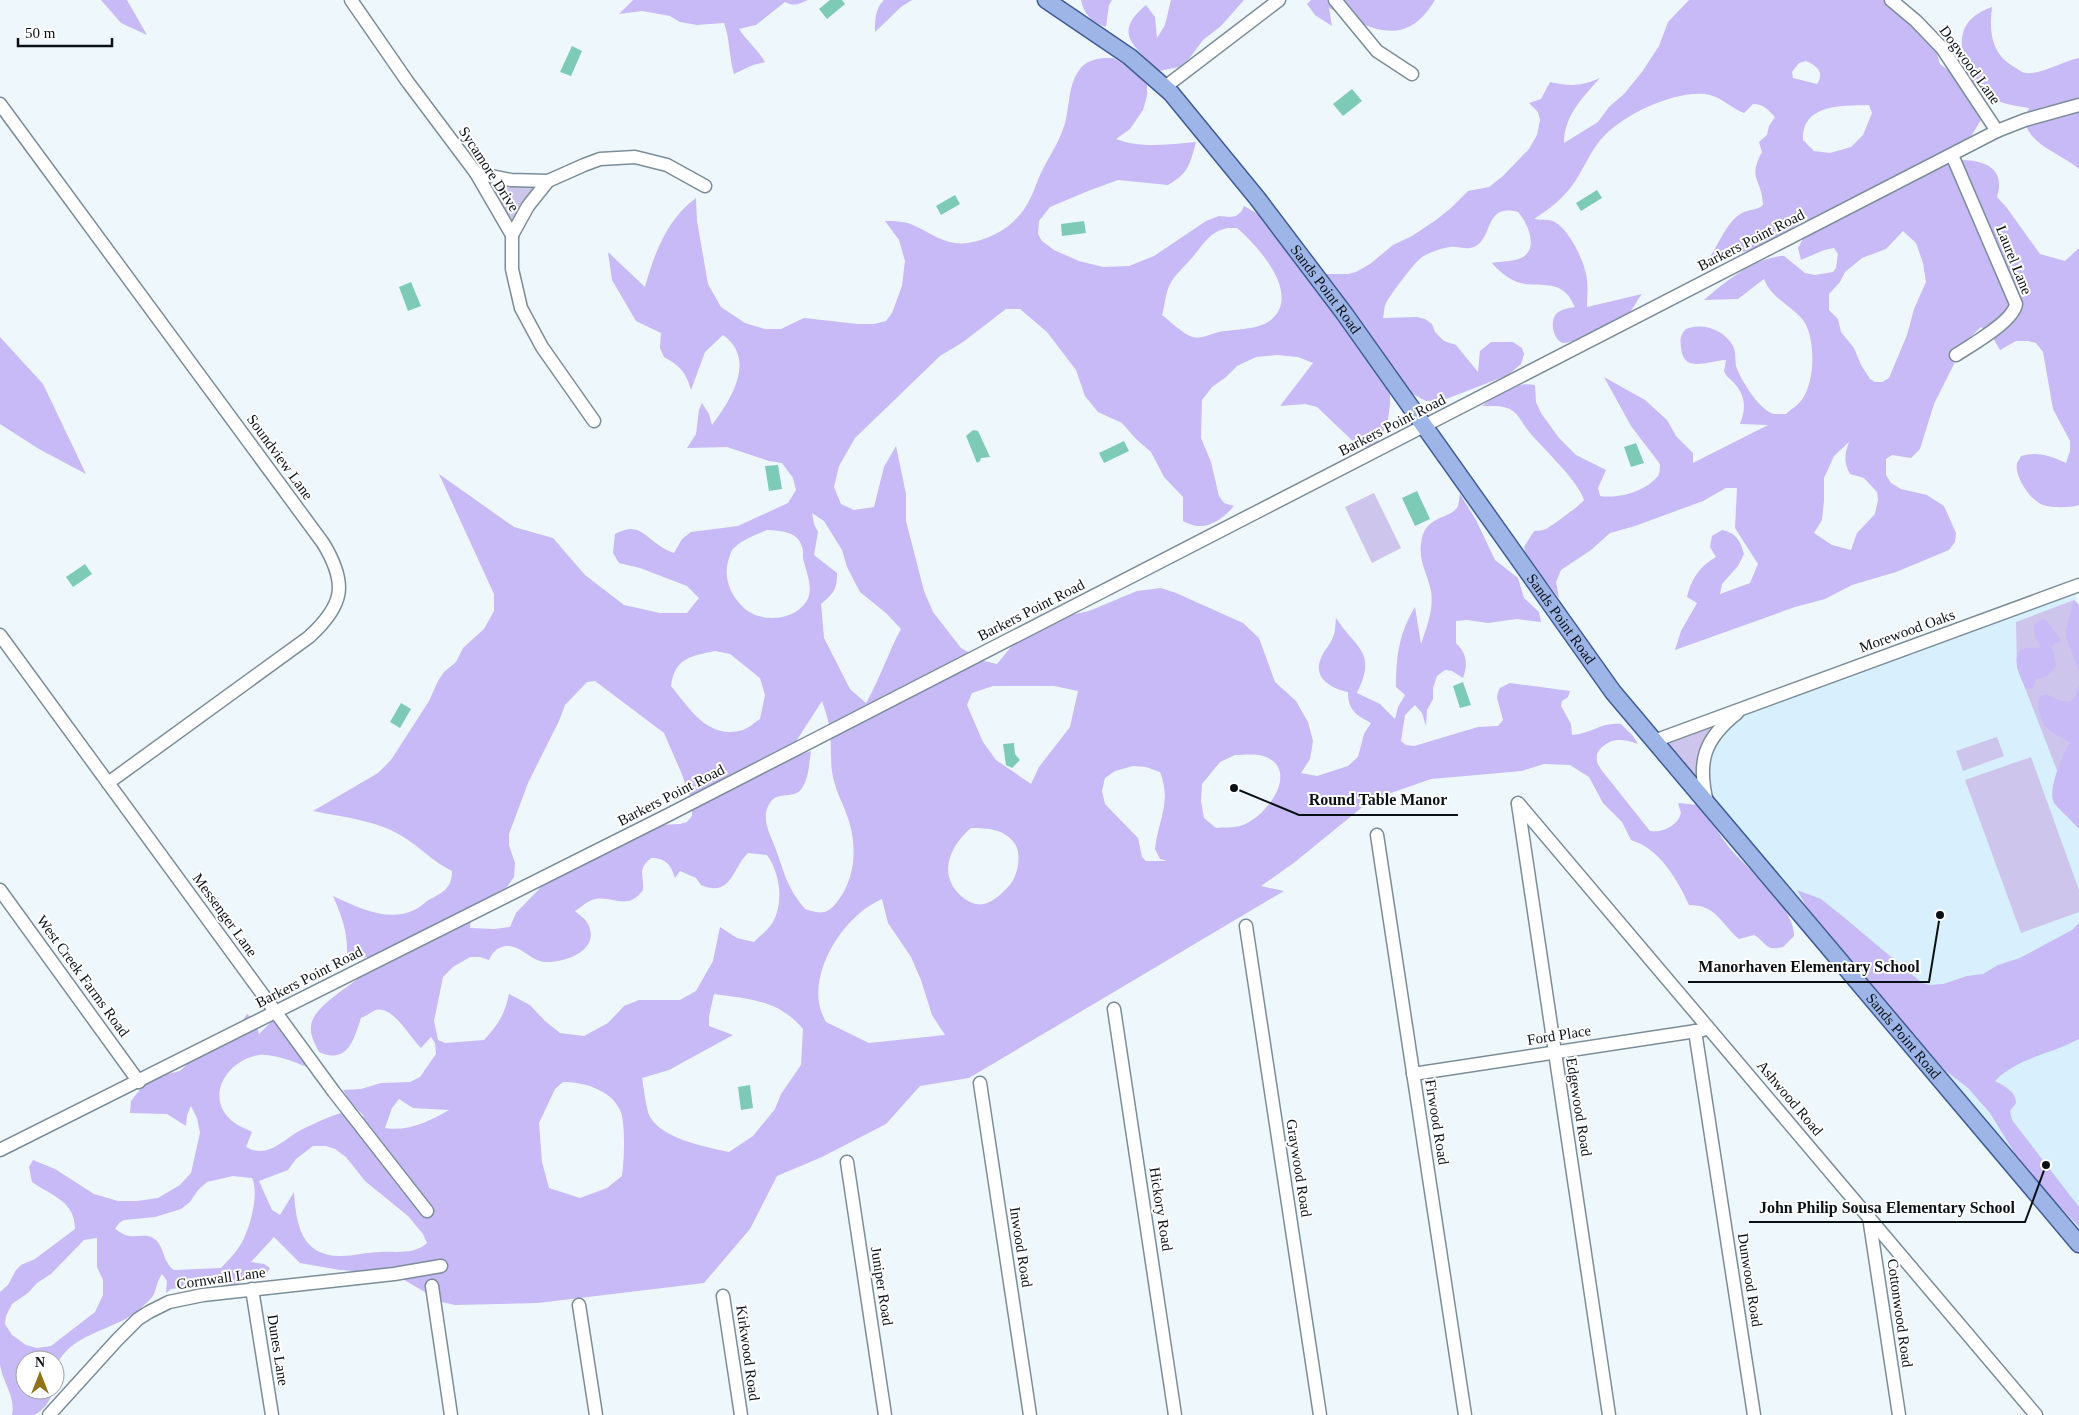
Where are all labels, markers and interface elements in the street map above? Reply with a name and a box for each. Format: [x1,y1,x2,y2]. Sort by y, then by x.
scale bar [18,15,111,47]
street label: Dogwood Lane [1936,23,2004,108]
text: 50 m [25,25,56,41]
street label: Sycamore Drive [456,124,523,215]
street label: Barkers Point Road [1695,206,1807,274]
street label: Laurel Lane [1993,223,2035,297]
street label: Sands Point Road [1287,242,1364,337]
street label: Barkers Point Road [1336,391,1448,459]
street label: Soundview Lane [244,411,316,503]
street label: Sands Point Road [1524,571,1599,667]
street label: Barkers Point Road [975,576,1087,644]
street label: Morewood Oaks [1857,606,1957,656]
street label: Barkers Point Road [615,761,727,829]
callout: Round Table Manor [1299,784,1458,815]
text: Round Table Manor [1309,791,1447,808]
street label: Messenger Lane [190,870,261,960]
street label: West Creek Farms Road [34,912,133,1040]
street label: Barkers Point Road [253,943,365,1011]
callout: Manorhaven Elementary School [1688,951,1929,982]
text: Manorhaven Elementary School [1698,958,1920,976]
street label: Sands Point Road [1863,990,1944,1082]
street label: Ford Place [1526,1022,1592,1048]
street label: Edgewood Road [1563,1057,1595,1158]
street label: Ashwood Road [1754,1057,1826,1139]
street label: Firwood Road [1422,1078,1452,1166]
street label: Graywood Road [1283,1118,1315,1219]
street label: Hickory Road [1146,1166,1176,1253]
callout: John Philip Sousa Elementary School [1749,1191,2025,1222]
text: John Philip Sousa Elementary School [1759,1199,2016,1217]
street label: Inwood Road [1007,1206,1035,1289]
street label: Dunwood Road [1735,1232,1765,1328]
street label: Juniper Road [868,1245,896,1327]
street label: Cottonwood Road [1884,1258,1916,1369]
street label: Cornwall Lane [176,1264,267,1292]
street label: Kirkwood Road [733,1304,763,1402]
street label: Dunes Lane [264,1313,292,1387]
north arrow [15,1350,65,1400]
text: N [35,1355,45,1370]

